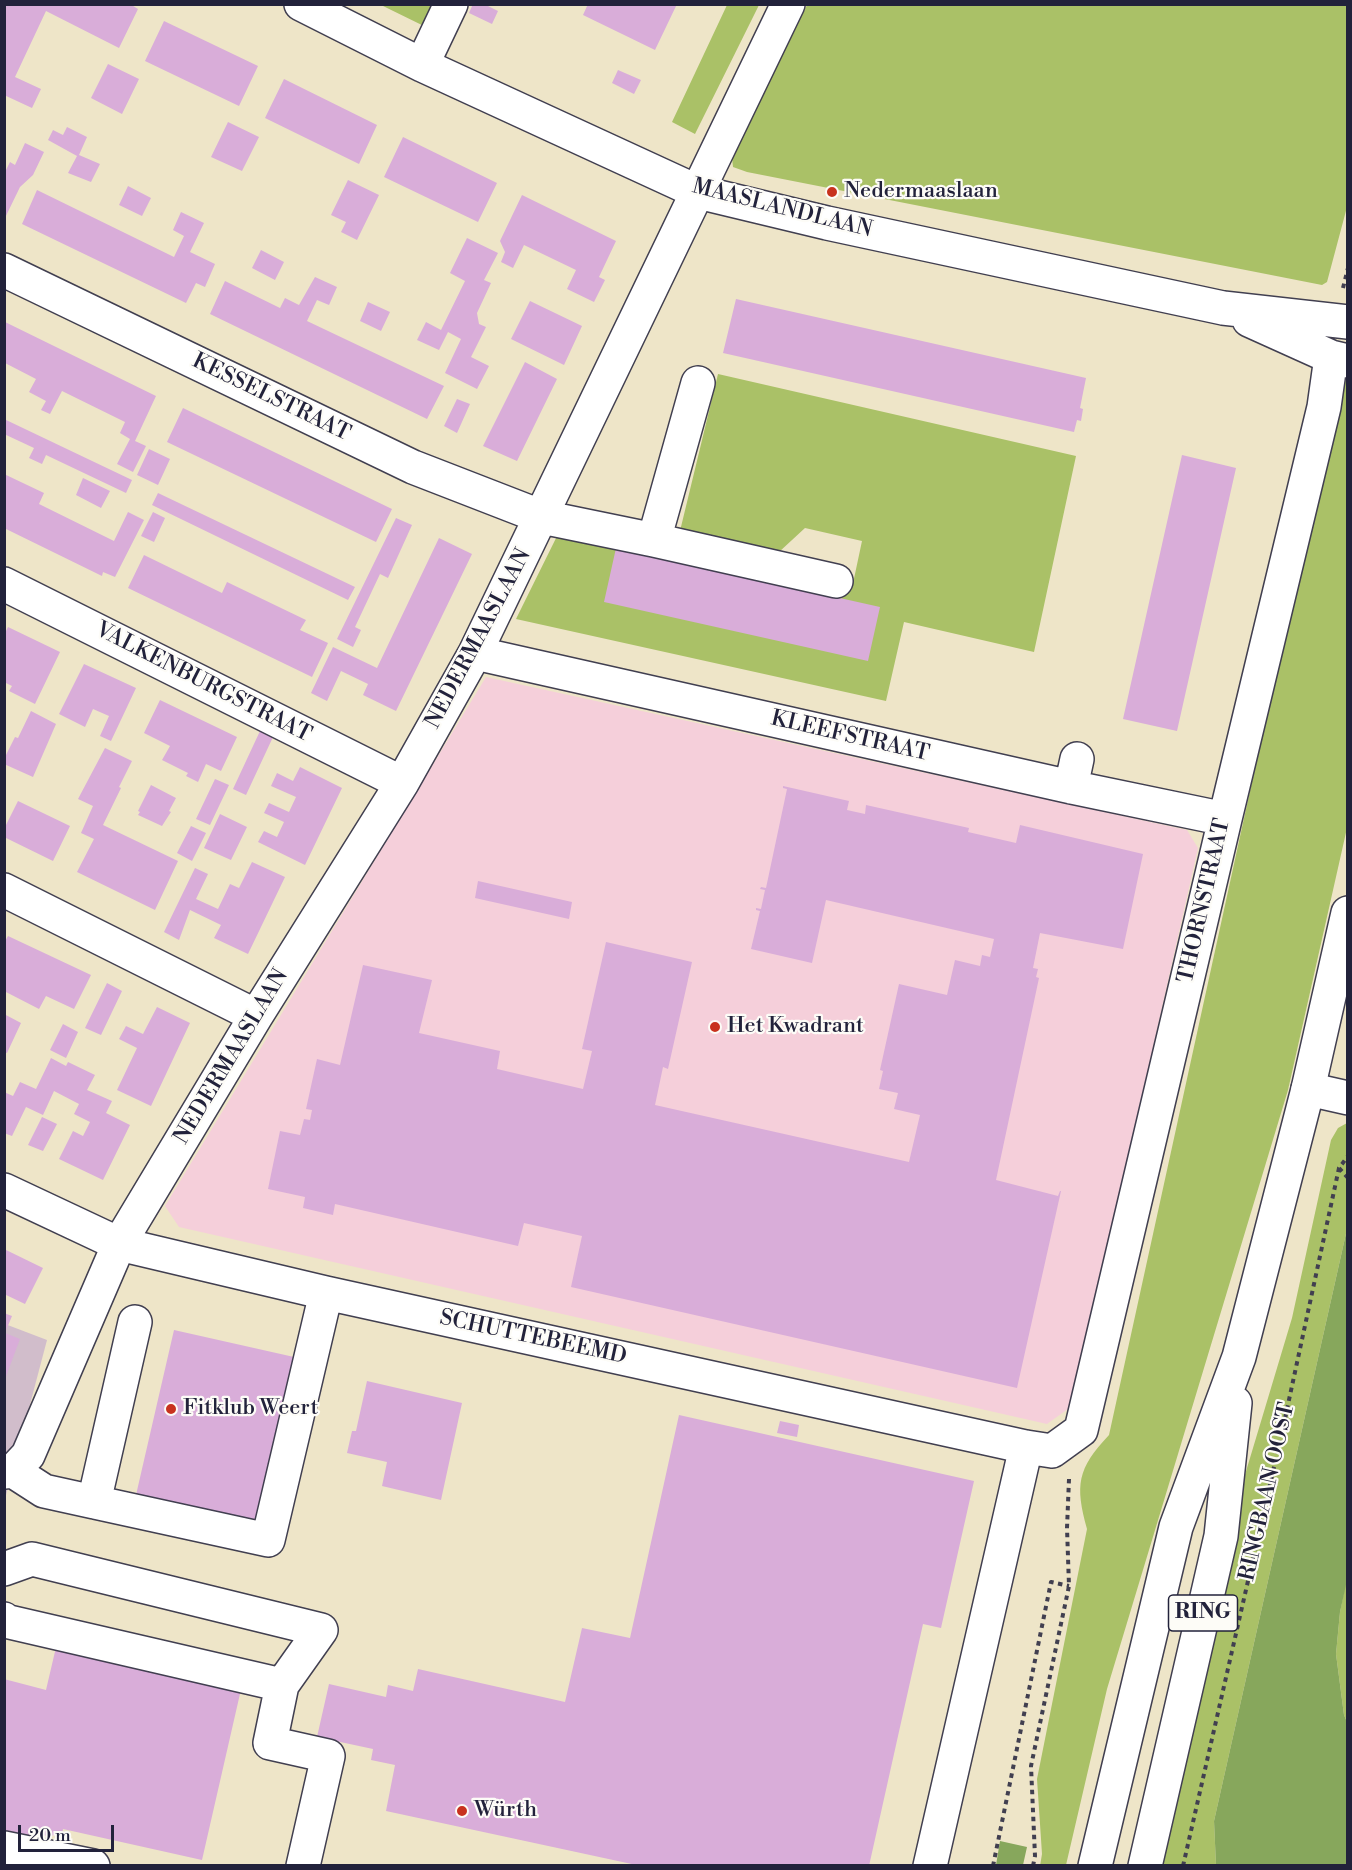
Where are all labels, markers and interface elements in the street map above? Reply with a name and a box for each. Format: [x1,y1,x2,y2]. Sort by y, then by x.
street label: MAASLANDLAAN [689,174,875,244]
place label: Nedermaaslaan [844,179,998,205]
marker: Nedermaaslaan [825,185,839,199]
street label: KESSELSTRAAT [188,348,354,448]
street label: NEDERMAASLAAN [420,545,538,733]
street label: VALKENBURGSTRAAT [91,617,315,749]
street label: KLEEFSTRAAT [768,706,932,768]
street label: THORNSTRAAT [1173,816,1237,986]
street label: NEDERMAASLAAN [169,965,295,1149]
place label: Het Kwadrant [727,1014,864,1040]
marker: Het Kwadrant [708,1020,722,1034]
street label: SCHUTTEBEEMD [437,1305,629,1371]
place label: Fitklub Weert [183,1396,318,1422]
street label: RINGBAAN OOST [1235,1400,1301,1584]
marker: Fitklub Weert [164,1402,178,1416]
road number: RING [1168,1595,1238,1631]
place label: Würth [474,1798,537,1824]
marker: Würth [455,1804,469,1818]
scale bar [21,1813,117,1851]
text: 20 m [29,1824,71,1847]

